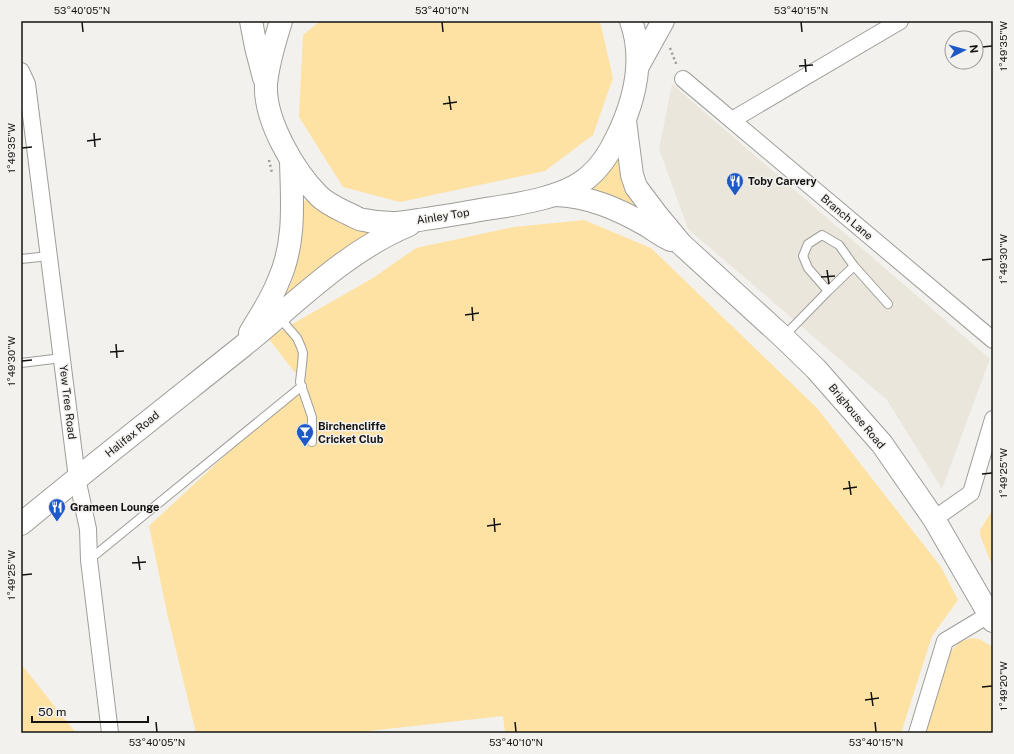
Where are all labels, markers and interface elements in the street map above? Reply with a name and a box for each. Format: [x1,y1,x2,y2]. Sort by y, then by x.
text: 53°40'05"N [54,4,110,16]
text: 53°40'10"N [415,4,469,16]
text: 53°40'15"N [774,4,828,16]
text: 1°49'35"W [997,20,1009,71]
north arrow [944,30,984,70]
text: N [968,44,980,54]
text: 1°49'35"W [5,122,17,173]
restaurant icon: Toby Carvery [725,171,745,196]
place label: Toby Carvery [748,175,818,187]
street label: Branch Lane [819,192,875,242]
street label: Ainley Top [416,206,471,226]
text: 1°49'30"W [997,234,1009,284]
text: 1°49'30"W [5,336,17,386]
street label: Yew Tree Road [57,364,79,440]
street label: Brighouse Road [826,381,888,451]
street label: Halifax Road [103,409,161,459]
place label: Birchencliffe Cricket Club [318,420,386,445]
bar icon: Birchencliffe Cricket Club [295,422,315,447]
text: 1°49'25"W [997,448,1009,498]
restaurant icon: Grameen Lounge [47,497,67,522]
place label: Grameen Lounge [70,501,159,513]
text: 1°49'25"W [5,550,17,600]
text: 1°49'20"W [997,661,1009,711]
scale bar [32,698,148,724]
text: 50 m [38,705,66,719]
text: 53°40'05"N [129,736,185,748]
text: 53°40'10"N [489,736,543,748]
text: 53°40'15"N [849,736,903,748]

